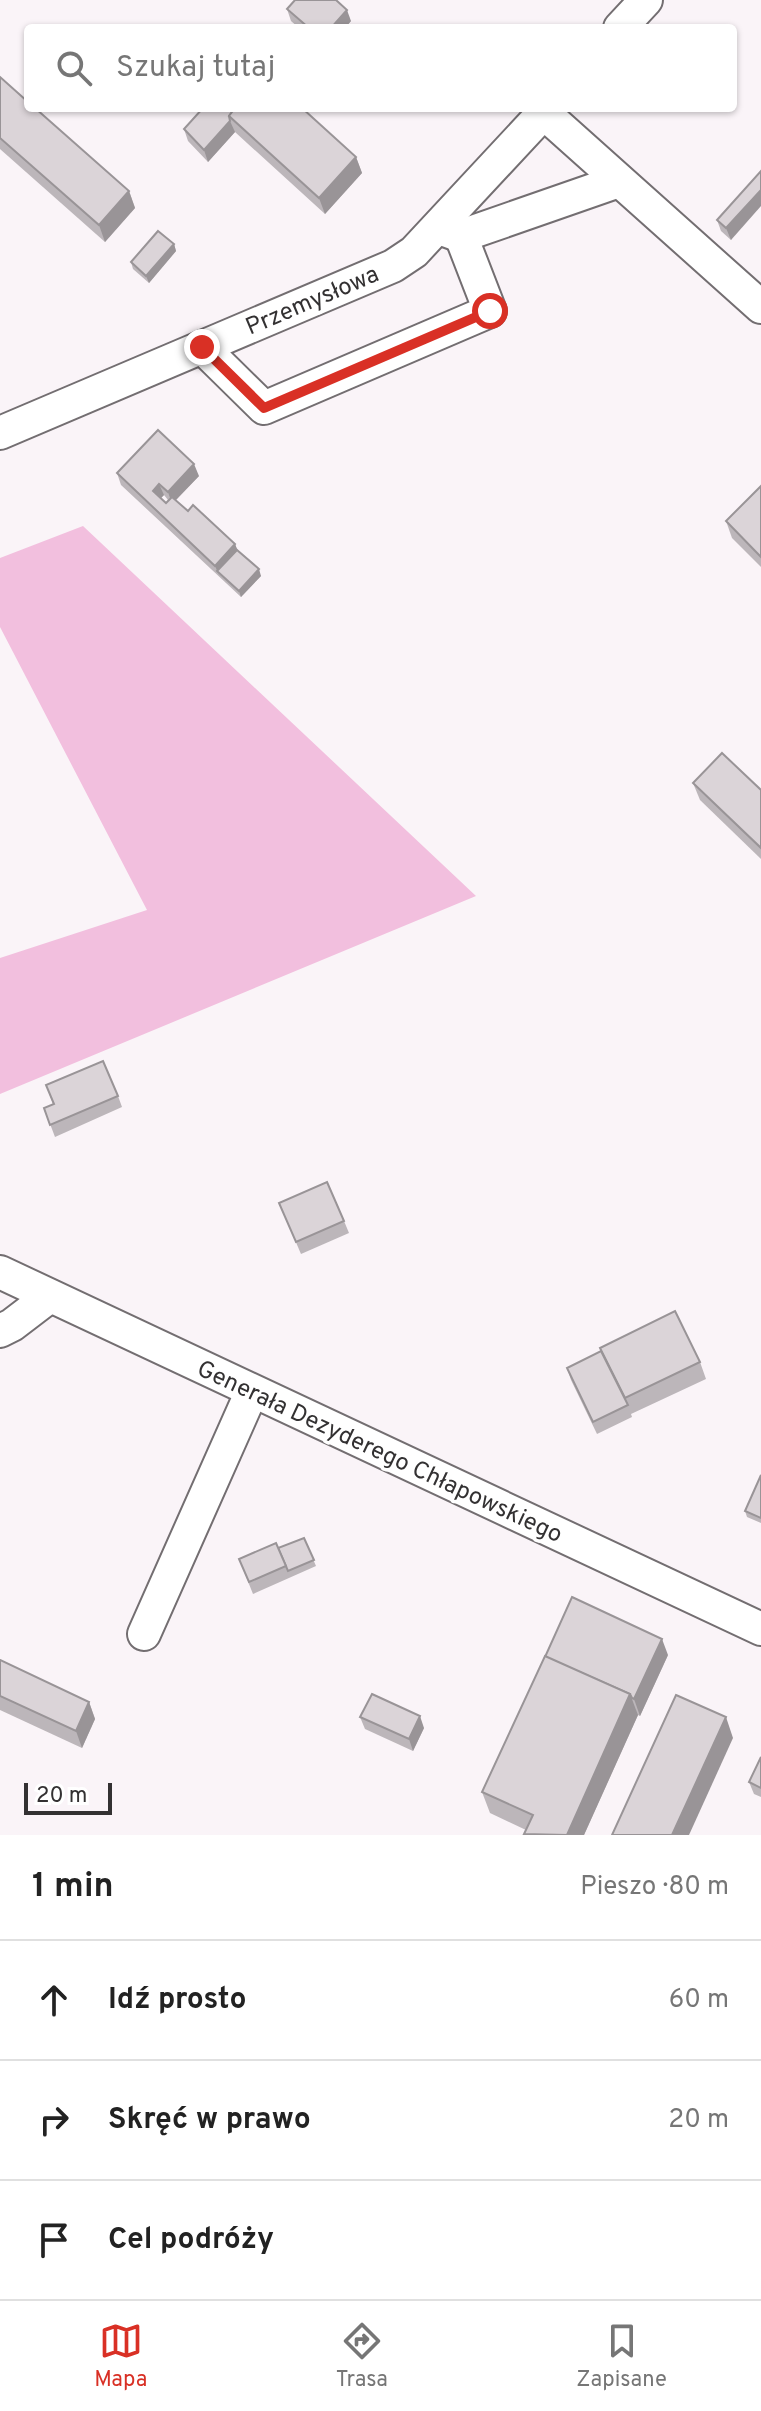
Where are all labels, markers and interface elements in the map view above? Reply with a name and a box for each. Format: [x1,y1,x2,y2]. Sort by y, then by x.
search box [24,24,737,112]
icon: search [52,46,96,90]
text: Szukaj tutaj [116,50,275,87]
street label: Przemysłowa [242,260,384,343]
route start [472,293,508,329]
route end [184,329,220,365]
street label: Generała Dezyderego Chłapowskiego [192,1355,567,1551]
scale bar [24,1779,112,1815]
text: 20 m [36,1783,87,1810]
text: 1 min [32,1866,114,1909]
text: Pieszo · 80 m [580,1871,729,1904]
icon: ahead [32,1978,76,2022]
text: Idź prosto [108,1982,246,2019]
text: 60 m [669,1984,729,2017]
icon: right [32,2098,76,2142]
text: Skręć w prawo [108,2102,311,2139]
text: 20 m [668,2104,729,2137]
icon: arrive [32,2218,76,2262]
text: Cel podróży [108,2222,274,2259]
tab: Mapa [94,2319,147,2394]
tab: Trasa [336,2319,388,2394]
tab: Zapisane [576,2319,667,2394]

